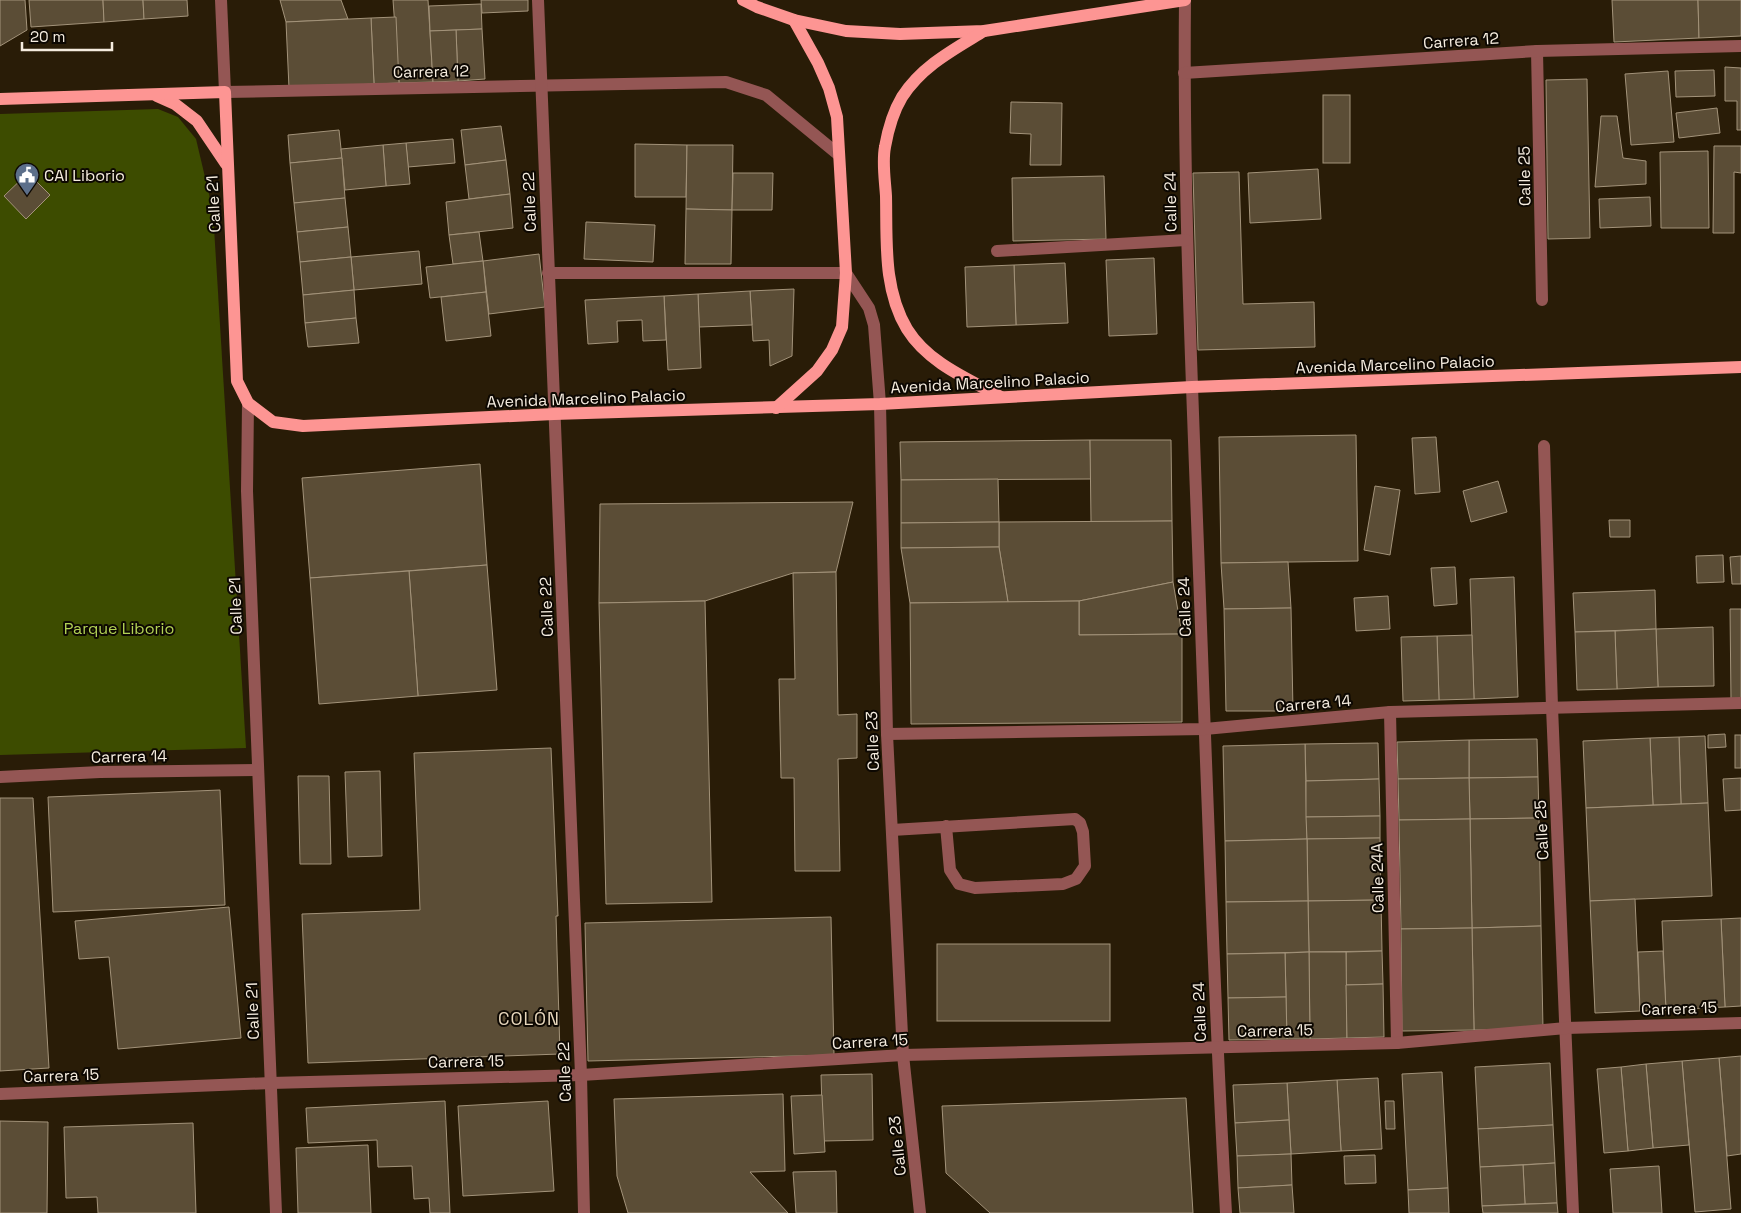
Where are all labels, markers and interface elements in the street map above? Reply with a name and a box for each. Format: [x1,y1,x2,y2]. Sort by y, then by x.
scale bar [22,20,112,52]
text: 20 m [30,27,65,46]
street label: Carrera 12 [1422,27,1500,54]
street label: Carrera 12 [393,60,469,83]
street label: Calle 25 [1513,146,1536,206]
public building icon: CAI Liborio [14,162,40,196]
place label: CAI Liborio [44,165,125,186]
street label: Calle 22 [518,172,541,232]
street label: Calle 24 [1159,172,1182,232]
street label: Calle 21 [202,175,225,233]
street label: Avenida Marcelino Palacio [1295,351,1495,378]
street label: Avenida Marcelino Palacio [890,367,1090,398]
street label: Avenida Marcelino Palacio [486,385,686,412]
street label: Calle 21 [224,577,247,635]
street label: Calle 22 [535,577,558,637]
street label: Calle 24 [1173,577,1196,637]
park label: Parque Liborio [64,618,174,639]
street label: Carrera 14 [1274,690,1352,717]
street label: Calle 23 [861,711,884,771]
street label: Carrera 14 [91,745,167,768]
street label: Calle 25 [1529,799,1554,861]
street label: Calle 24A [1366,843,1389,913]
street label: Calle 21 [241,982,264,1040]
street label: Calle 24 [1188,982,1211,1042]
street label: Carrera 15 [1641,997,1717,1020]
district label: COLÓN [498,1007,560,1030]
street label: Carrera 15 [1237,1019,1313,1042]
street label: Carrera 15 [831,1029,909,1054]
street label: Calle 22 [553,1042,576,1102]
street label: Carrera 15 [428,1050,504,1073]
street label: Carrera 15 [23,1064,99,1087]
street label: Calle 23 [884,1115,911,1177]

